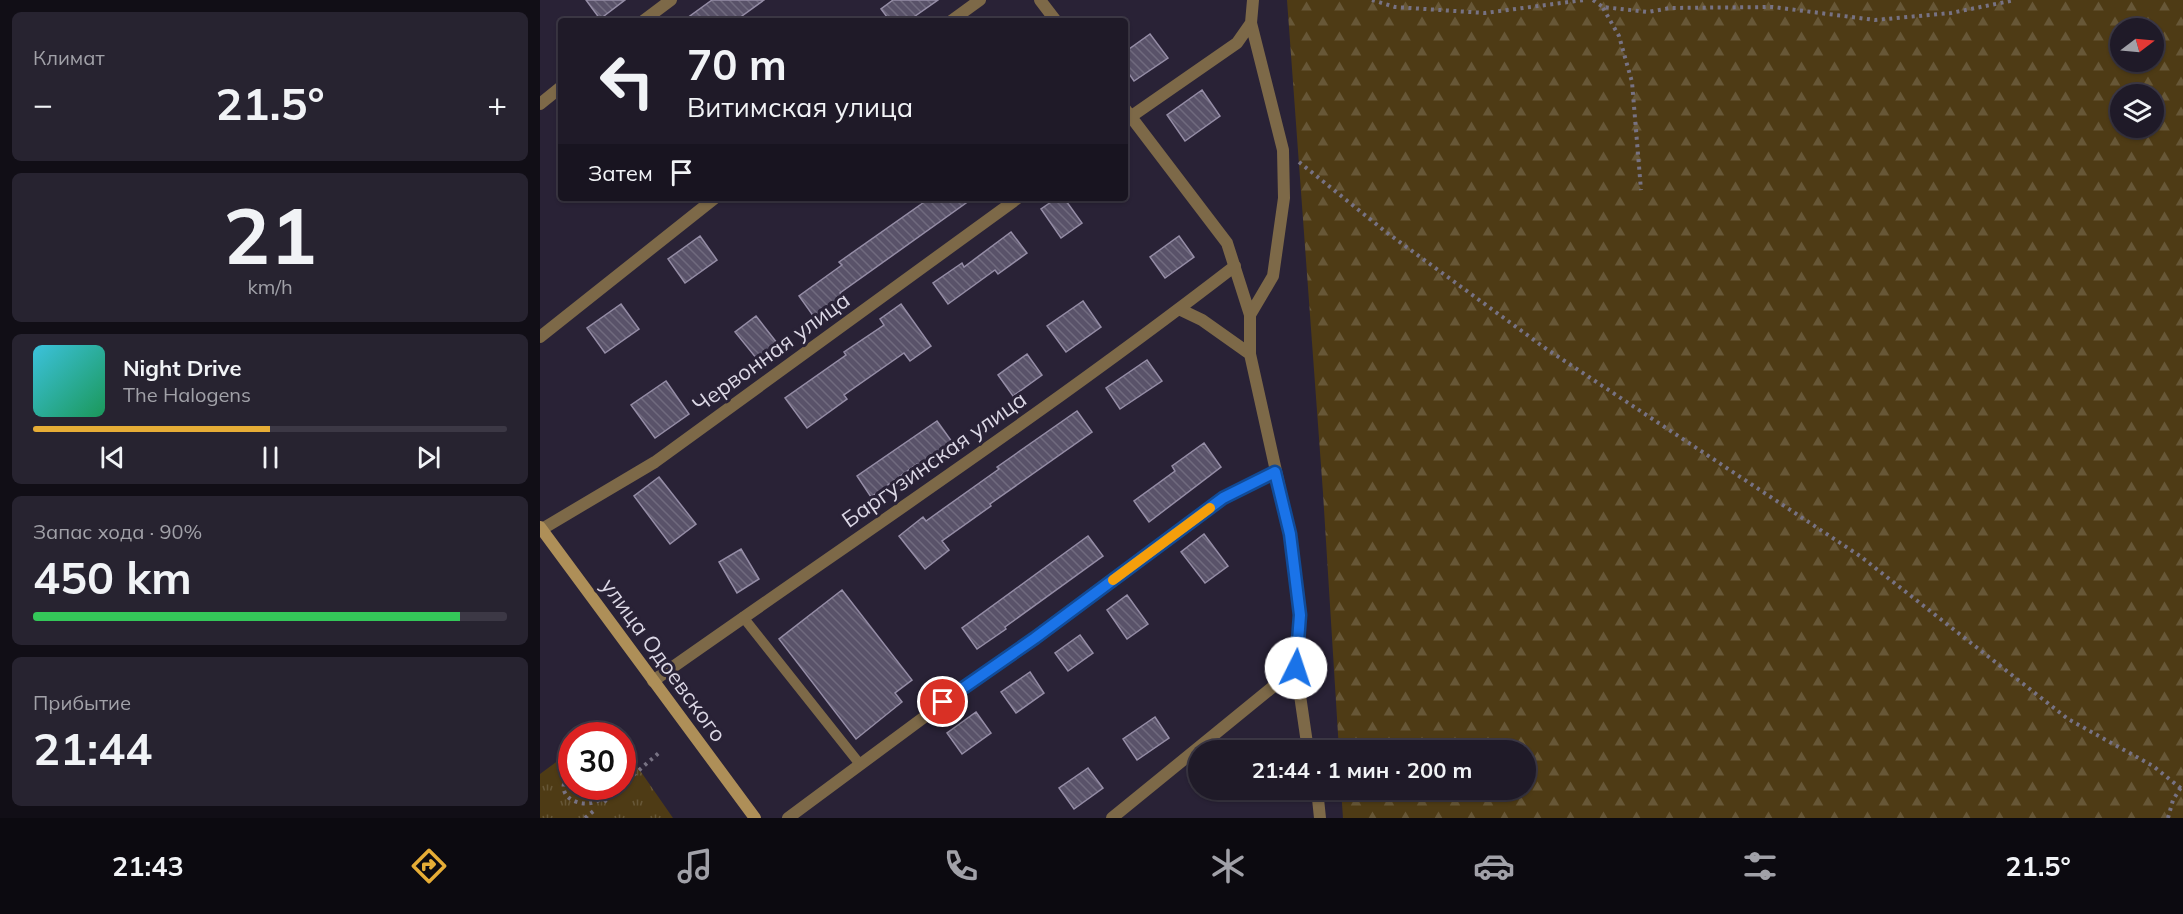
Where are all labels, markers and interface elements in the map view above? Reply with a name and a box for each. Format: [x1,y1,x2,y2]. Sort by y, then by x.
north arrow [2110,18,2164,72]
map controls [2110,18,2164,138]
text: 70 m [687,38,787,91]
icon: left [588,42,666,120]
text: Климат [33,45,105,70]
text: 21.5° [215,75,325,131]
text: − [33,83,53,124]
text: + [487,83,507,124]
button: layers [2110,84,2164,138]
text: Витимская улица [687,90,913,124]
icon: arrive [665,156,698,189]
text: Затем [588,159,653,187]
text: 21 [223,186,317,284]
text: km/h [247,274,293,299]
street label: Червонная улица [687,286,855,418]
text: Night Drive [123,354,242,382]
text: The Halogens [123,382,251,407]
street label: Баргузинская улица [836,385,1032,533]
icon: previous [96,441,129,474]
icon: pause [254,441,287,474]
icon: next [412,441,445,474]
text: Запас хода · 90% [33,519,202,544]
text: 450 km [33,549,192,605]
street label: улица Одоевского [595,573,733,747]
position arrow [1264,636,1328,700]
pin [917,676,968,727]
icon: arrive [926,685,959,718]
text: Прибытие [33,690,131,715]
text: 21:44 [33,720,152,776]
speed limit sign: 30 [558,722,636,800]
text: 21:44 · 1 мин · 200 m [1252,756,1472,784]
icon: directions [408,845,450,887]
icon: music [674,845,716,887]
icon: phone [940,845,982,887]
icon: climate [1207,845,1249,887]
icon: car [1473,845,1515,887]
icon: filters [1739,845,1781,887]
text: 21:43 [112,849,184,883]
text: 21.5° [2005,849,2071,883]

